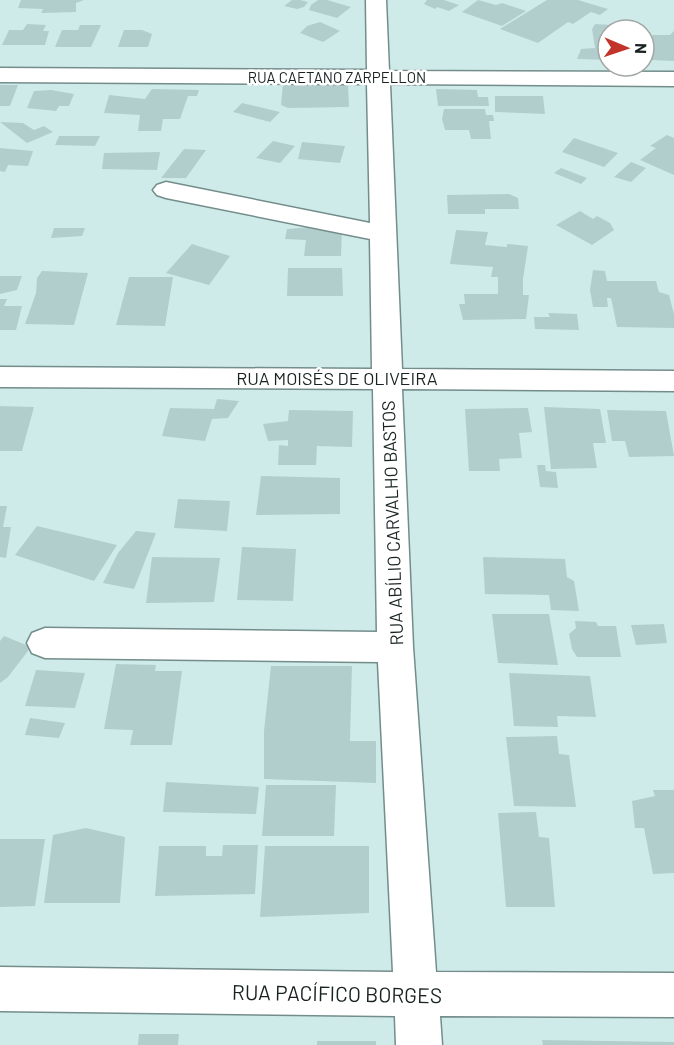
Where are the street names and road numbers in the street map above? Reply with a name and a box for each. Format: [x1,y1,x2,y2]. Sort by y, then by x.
street label: RUA CAETANO ZARPELLON [248,68,426,86]
street label: RUA MOISÉS DE OLIVEIRA [236,367,438,389]
street label: RUA ABÍLIO CARVALHO BASTOS [377,400,407,646]
street label: RUA PACÍFICO BORGES [232,979,442,1007]

